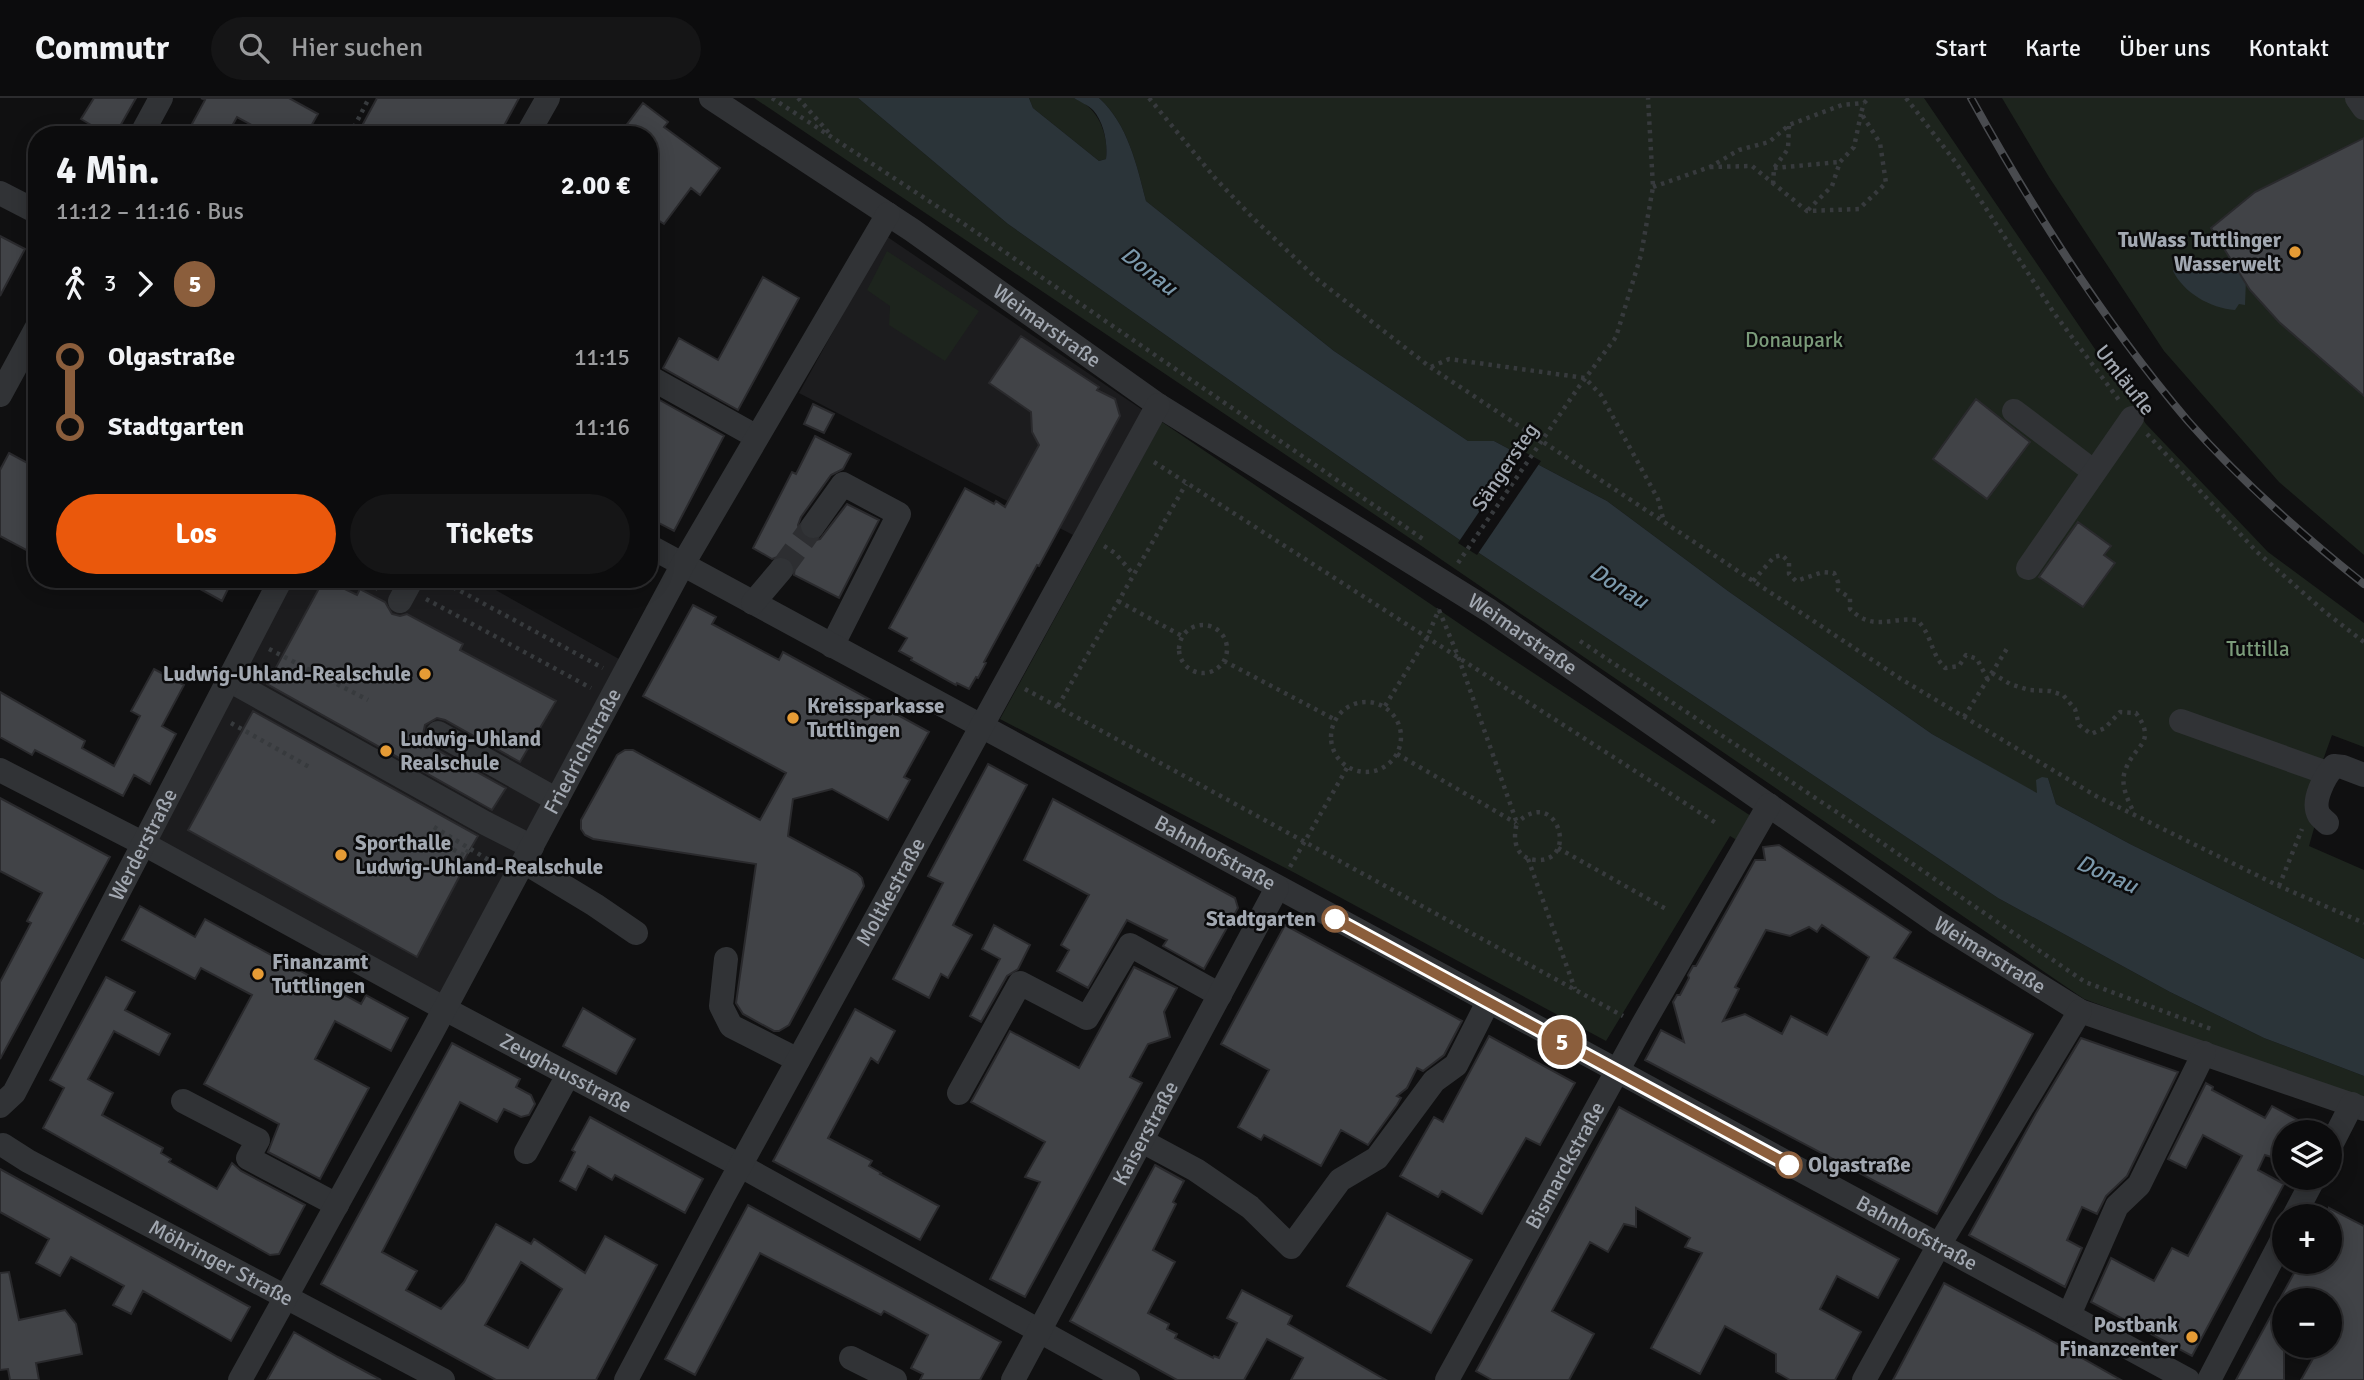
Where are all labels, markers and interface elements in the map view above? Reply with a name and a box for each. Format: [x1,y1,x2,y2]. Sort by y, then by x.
search box [211,17,701,80]
text: Commutr [35,28,169,69]
icon: search [235,29,273,67]
text: Hier suchen [291,32,423,64]
text: Start [1935,33,1987,63]
text: Karte [2025,33,2081,63]
text: Über uns [2119,33,2211,63]
text: Kontakt [2249,33,2329,63]
text: 4 Min. [56,147,160,194]
text: 2.00 € [561,170,630,202]
text: 11:12 – 11:16 · Bus [56,197,244,226]
place label: TuWass Tuttlinger Wasserwelt [2118,227,2282,277]
water label: Donau [1115,240,1184,303]
marker: TuWass Tuttlinger Wasserwelt [2287,244,2303,260]
icon: walk [56,265,94,303]
icon: forward [126,265,164,303]
text: 3 [104,269,116,298]
text: 5 [188,269,201,299]
street label: Weimarstraße [988,279,1106,373]
park label: Donaupark [1745,327,1844,353]
street label: Umläufle [2089,340,2161,420]
text: Olgastraße [108,341,235,373]
text: 11:15 [574,343,630,372]
text: Stadtgarten [108,411,244,443]
text: 11:16 [574,413,630,442]
street label: Sängersteg [1466,418,1544,516]
button: Los [56,494,336,574]
button: Tickets [350,494,630,574]
water label: Donau [1584,557,1655,616]
street label: Weimarstraße [1463,588,1582,681]
park label: Tuttilla [2226,636,2290,662]
place label: Ludwig-Uhland-Realschule [163,661,411,687]
marker: Ludwig-Uhland-Realschule [417,666,433,682]
street label: Friedrichstraße [538,684,627,819]
place label: Kreissparkasse Tuttlingen [807,693,945,743]
marker: Kreissparkasse Tuttlingen [785,710,801,726]
place label: Ludwig-Uhland Realschule [400,726,541,776]
marker: Ludwig-Uhland Realschule [378,743,394,759]
street label: Werderstraße [103,784,183,905]
street label: Bahnhofstraße [1150,809,1280,896]
place label: Sporthalle Ludwig-Uhland-Realschule [355,830,603,880]
street label: Moltkestraße [850,833,931,951]
marker: Sporthalle Ludwig-Uhland-Realschule [333,847,349,863]
water label: Donau [2072,848,2143,901]
place label: Stadtgarten [1206,906,1316,932]
marker: Stadtgarten [1322,906,1348,932]
street label: Weimarstraße [1929,911,2051,1000]
place label: Finanzamt Tuttlingen [272,949,368,999]
marker: Finanzamt Tuttlingen [250,966,266,982]
line badge: 5 [1539,1019,1585,1065]
text: 5 [1556,1027,1568,1057]
street label: Zeughausstraße [495,1028,636,1119]
street label: Kaiserstraße [1107,1077,1184,1190]
street label: Bismarckstraße [1520,1097,1611,1234]
map controls [2272,1120,2342,1358]
button: layers [2272,1120,2342,1190]
marker: Olgastraße [1776,1152,1802,1178]
place label: Olgastraße [1808,1152,1911,1178]
street label: Bahnhofstraße [1852,1190,1982,1276]
button: + [2272,1204,2342,1274]
street label: Möhringer Straße [144,1214,298,1312]
button: − [2272,1288,2342,1358]
place label: Postbank Finanzcenter [2059,1312,2179,1362]
marker: Postbank Finanzcenter [2184,1329,2200,1345]

